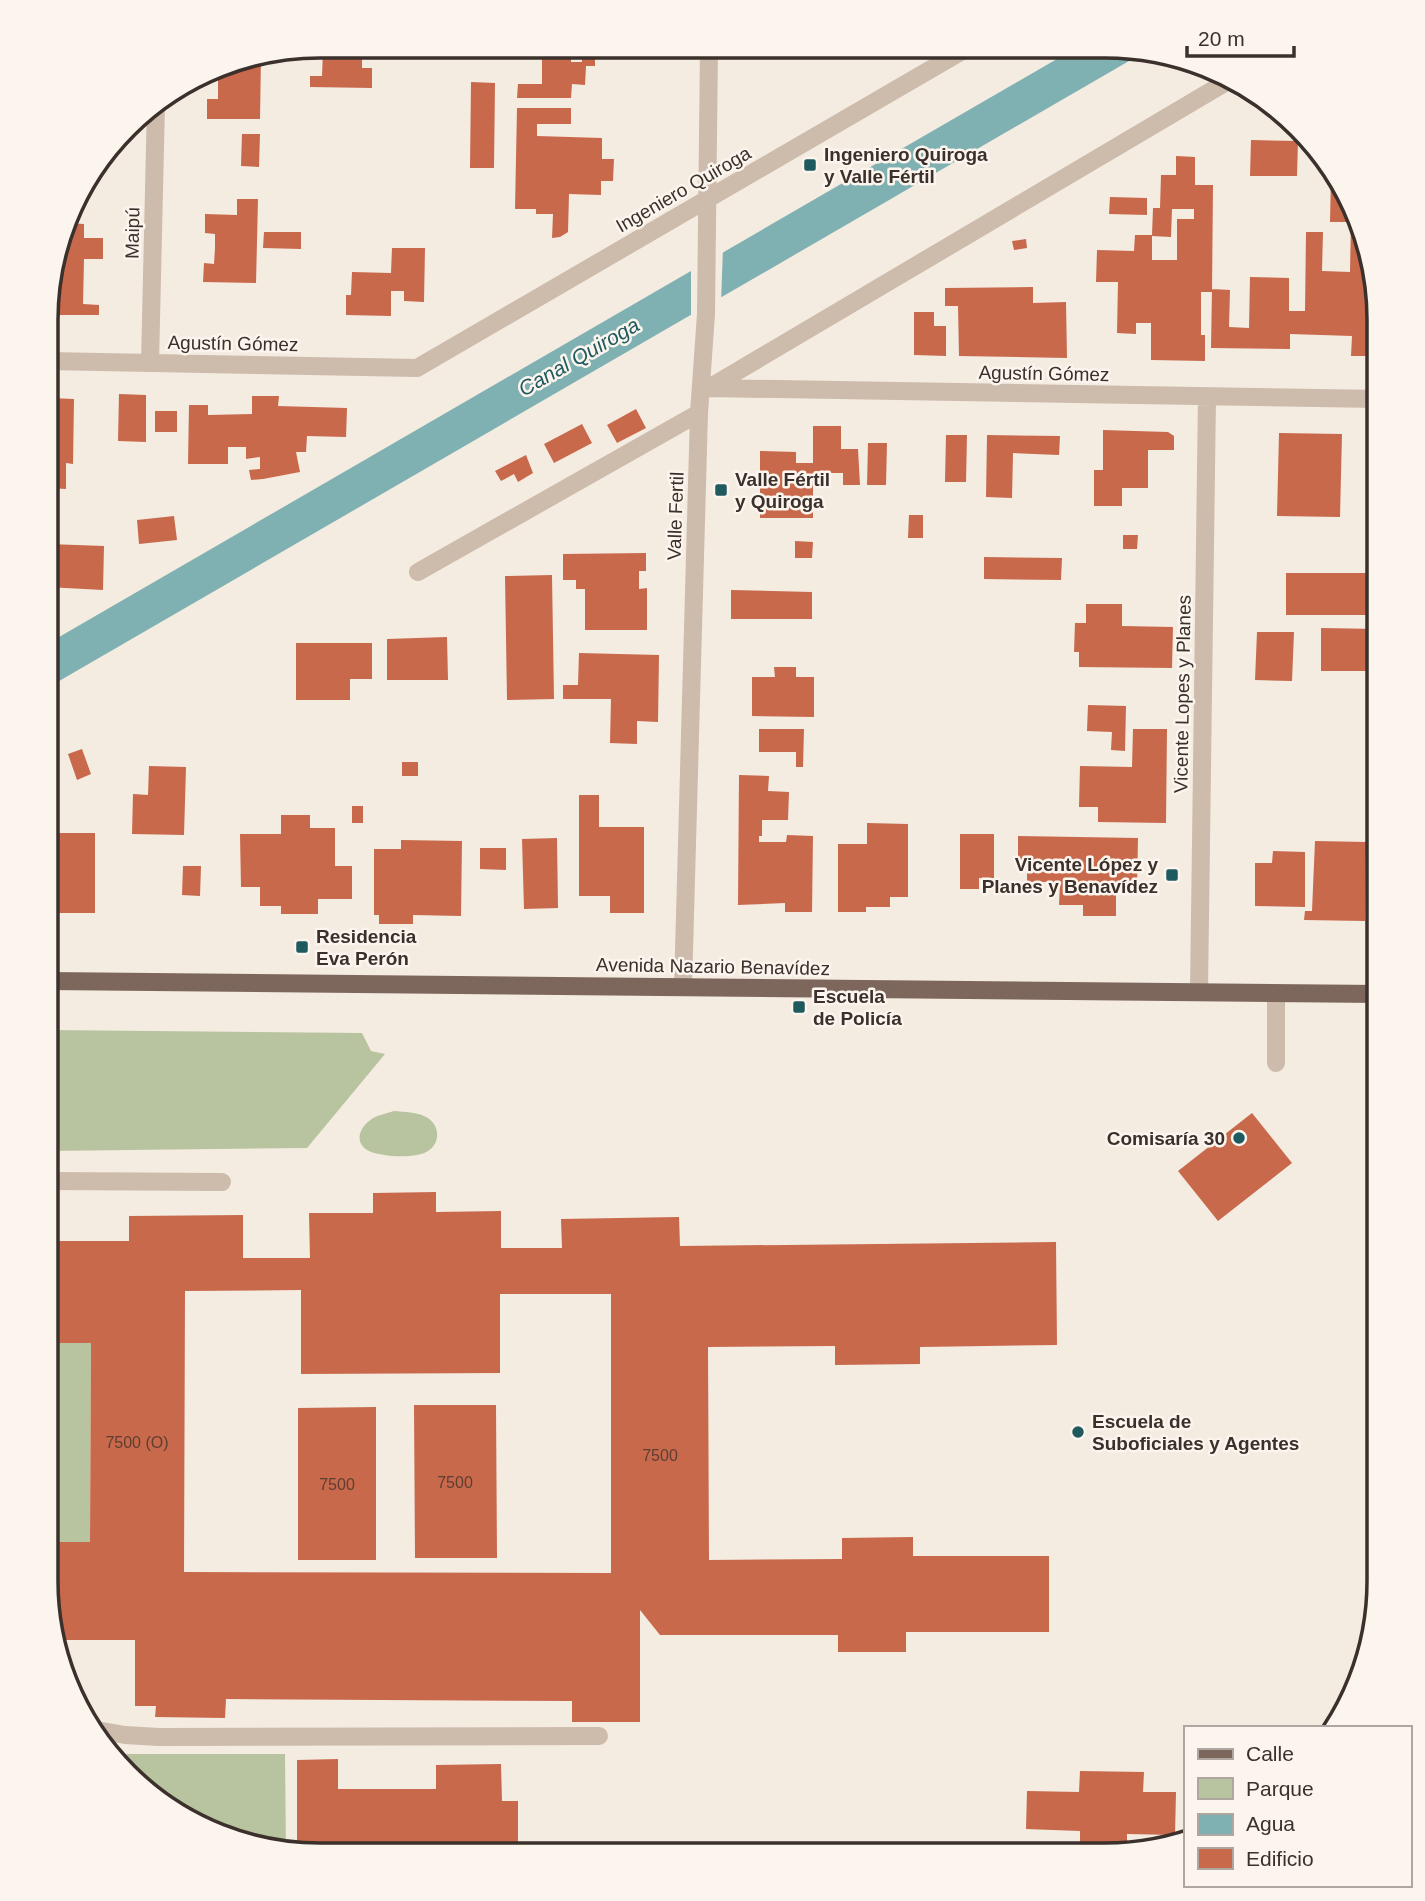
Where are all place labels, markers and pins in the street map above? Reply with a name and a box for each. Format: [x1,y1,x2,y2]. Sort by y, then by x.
place label: Ingeniero Quiroga y Valle Fértil [824,144,988,187]
marker: Ingeniero Quiroga y Valle Fértil [802,157,818,173]
place label: Valle Fértil y Quiroga [735,469,830,512]
marker: Valle Fértil y Quiroga [713,482,729,498]
place label: Vicente López y Planes y Benavídez [982,854,1158,897]
marker: Vicente López y Planes y Benavídez [1164,867,1180,883]
place label: Residencia Eva Perón [316,926,417,969]
marker: Residencia Eva Perón [294,939,310,955]
place label: Escuela de Policía [813,986,902,1029]
marker: Escuela de Policía [791,999,807,1015]
place label: Comisaría 30 [1107,1128,1225,1149]
marker: Comisaría 30 [1231,1130,1247,1146]
place label: Escuela de Suboficiales y Agentes [1092,1411,1299,1454]
marker: Escuela de Suboficiales y Agentes [1070,1424,1086,1440]

